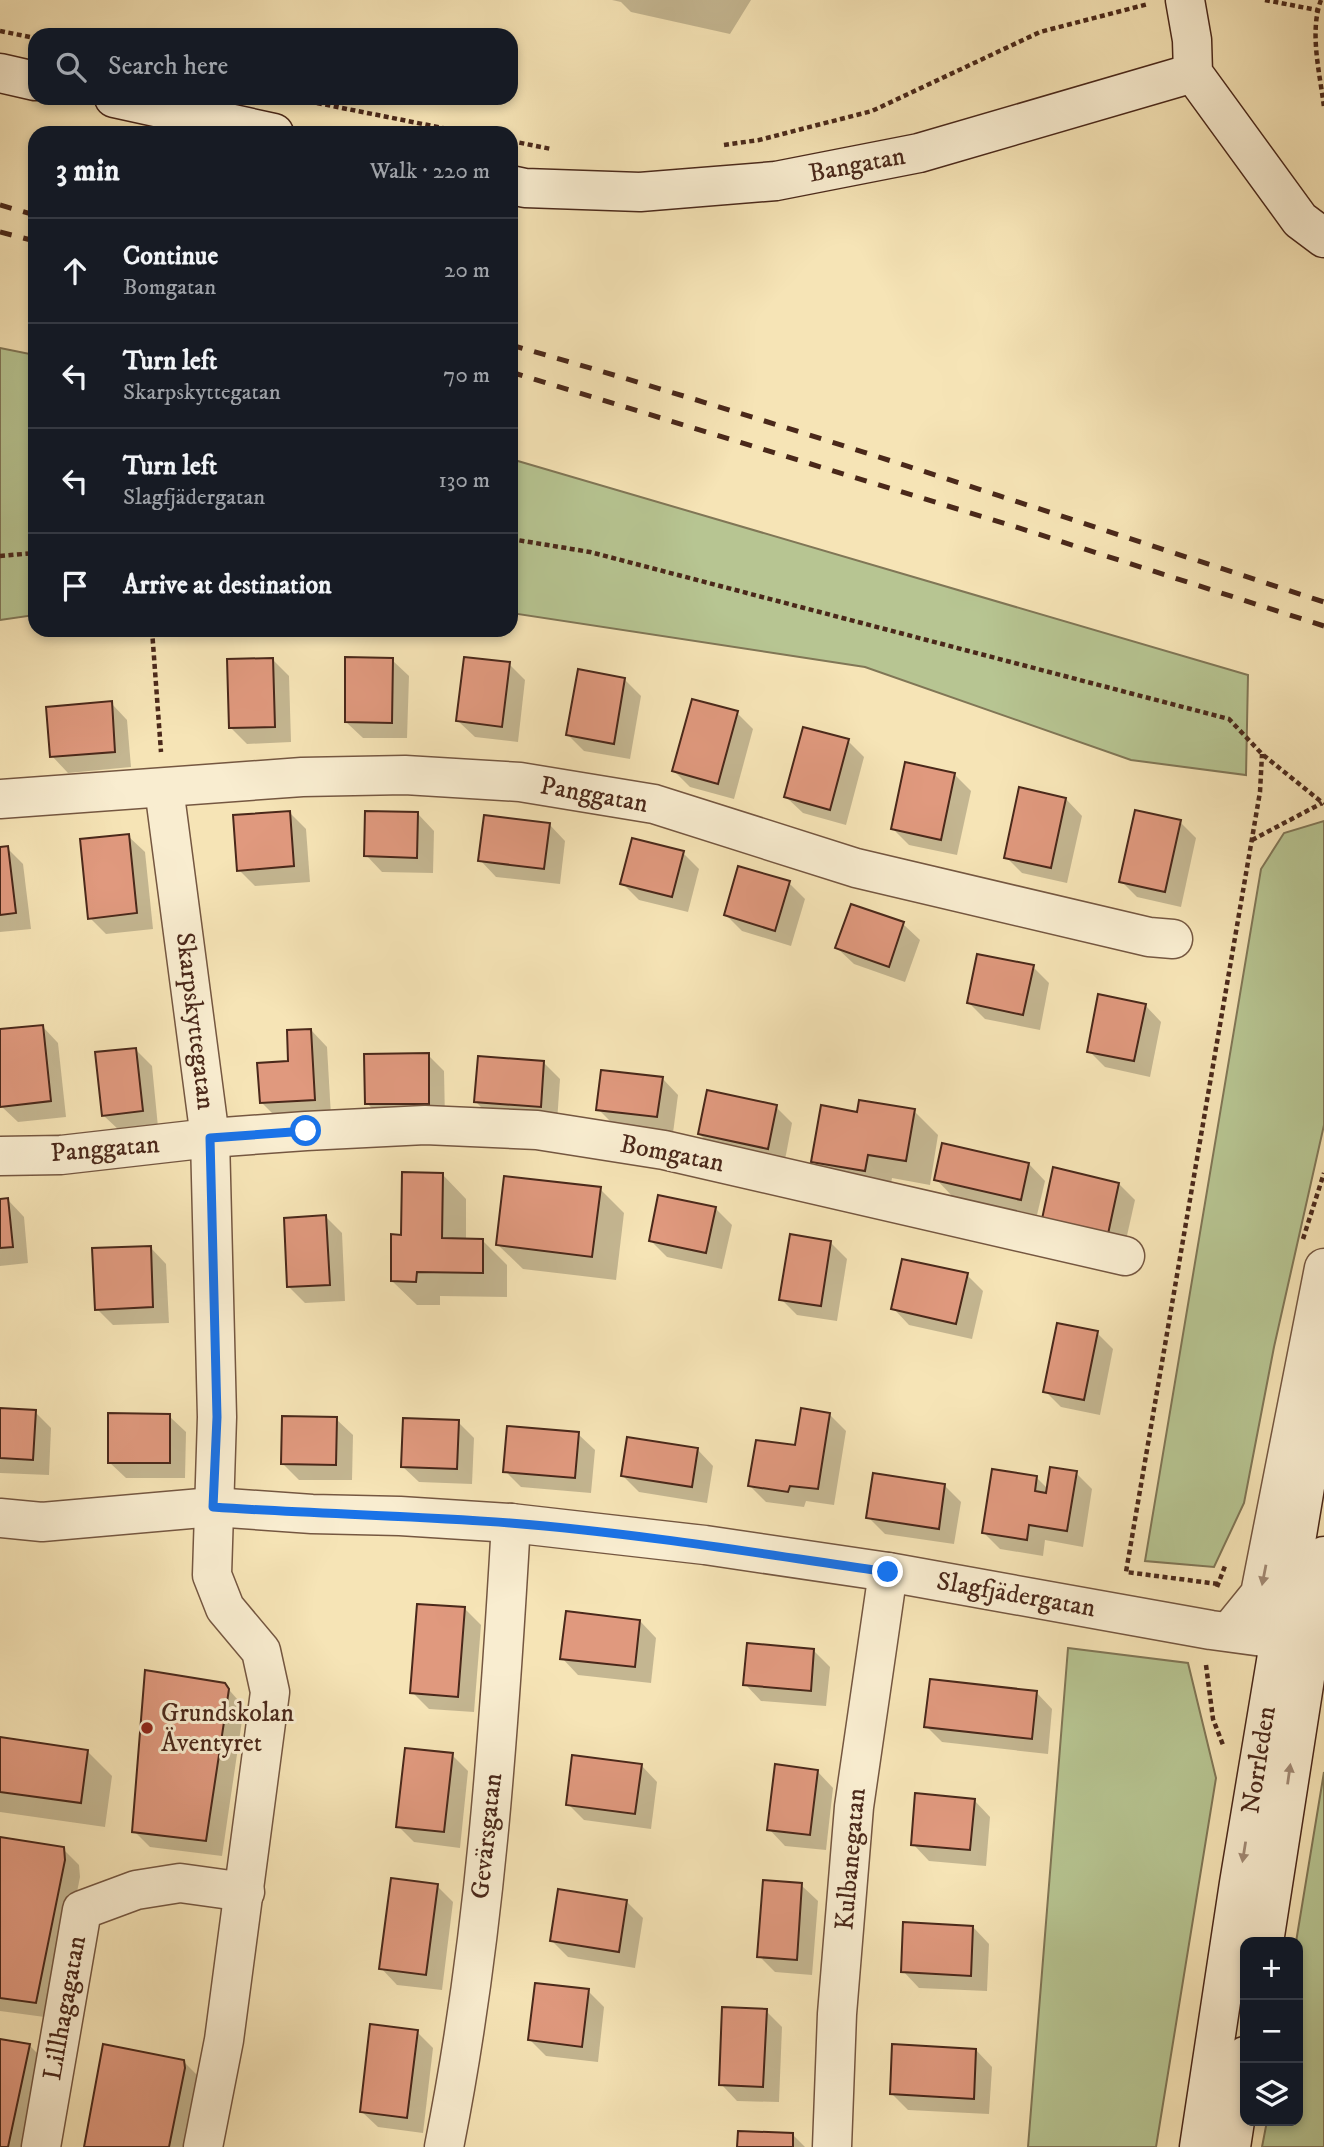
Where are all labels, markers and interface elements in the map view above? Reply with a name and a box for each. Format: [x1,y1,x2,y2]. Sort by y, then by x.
search box [28,28,518,105]
icon: search [52,48,90,86]
text: Search here [108,50,228,83]
street label: Bangatan [806,139,909,191]
text: 3 min [56,153,120,190]
text: Walk · 220 m [370,157,490,186]
text: Continue [123,240,218,273]
icon: ahead [56,252,94,290]
text: 20 m [444,256,490,285]
text: Bomgatan [123,273,216,302]
text: Turn left [123,345,217,378]
icon: left [56,357,94,395]
text: 70 m [443,361,490,390]
text: Skarpskyttegatan [123,378,281,407]
text: Turn left [123,450,217,483]
icon: left [56,462,94,500]
text: 130 m [438,466,490,495]
text: Slagfjädergatan [123,483,265,512]
icon: arrive [56,567,94,605]
text: Arrive at destination [123,569,332,602]
street label: Panggatan [537,769,651,821]
street label: Skarpskyttegatan [168,931,222,1112]
route start [290,1115,321,1146]
street label: Panggatan [49,1128,161,1170]
street label: Bomgatan [617,1128,727,1180]
route end [872,1556,903,1587]
one-way arrow [1258,1564,1269,1586]
street label: Slagfjädergatan [934,1565,1098,1625]
place label: Grundskolan Äventyret [161,1697,295,1760]
street label: Norrleden [1234,1703,1284,1816]
marker: Grundskolan Äventyret [139,1720,155,1736]
one-way arrow [1284,1763,1295,1785]
street label: Gevärsgatan [464,1771,510,1901]
street label: Kulbanegatan [828,1786,874,1931]
one-way arrow [1238,1841,1249,1863]
street label: Lillhagagatan [36,1933,94,2083]
map controls [1240,1937,1303,2126]
button: + [1240,1937,1303,2000]
button: − [1240,2000,1303,2063]
button: layers [1240,2063,1303,2126]

